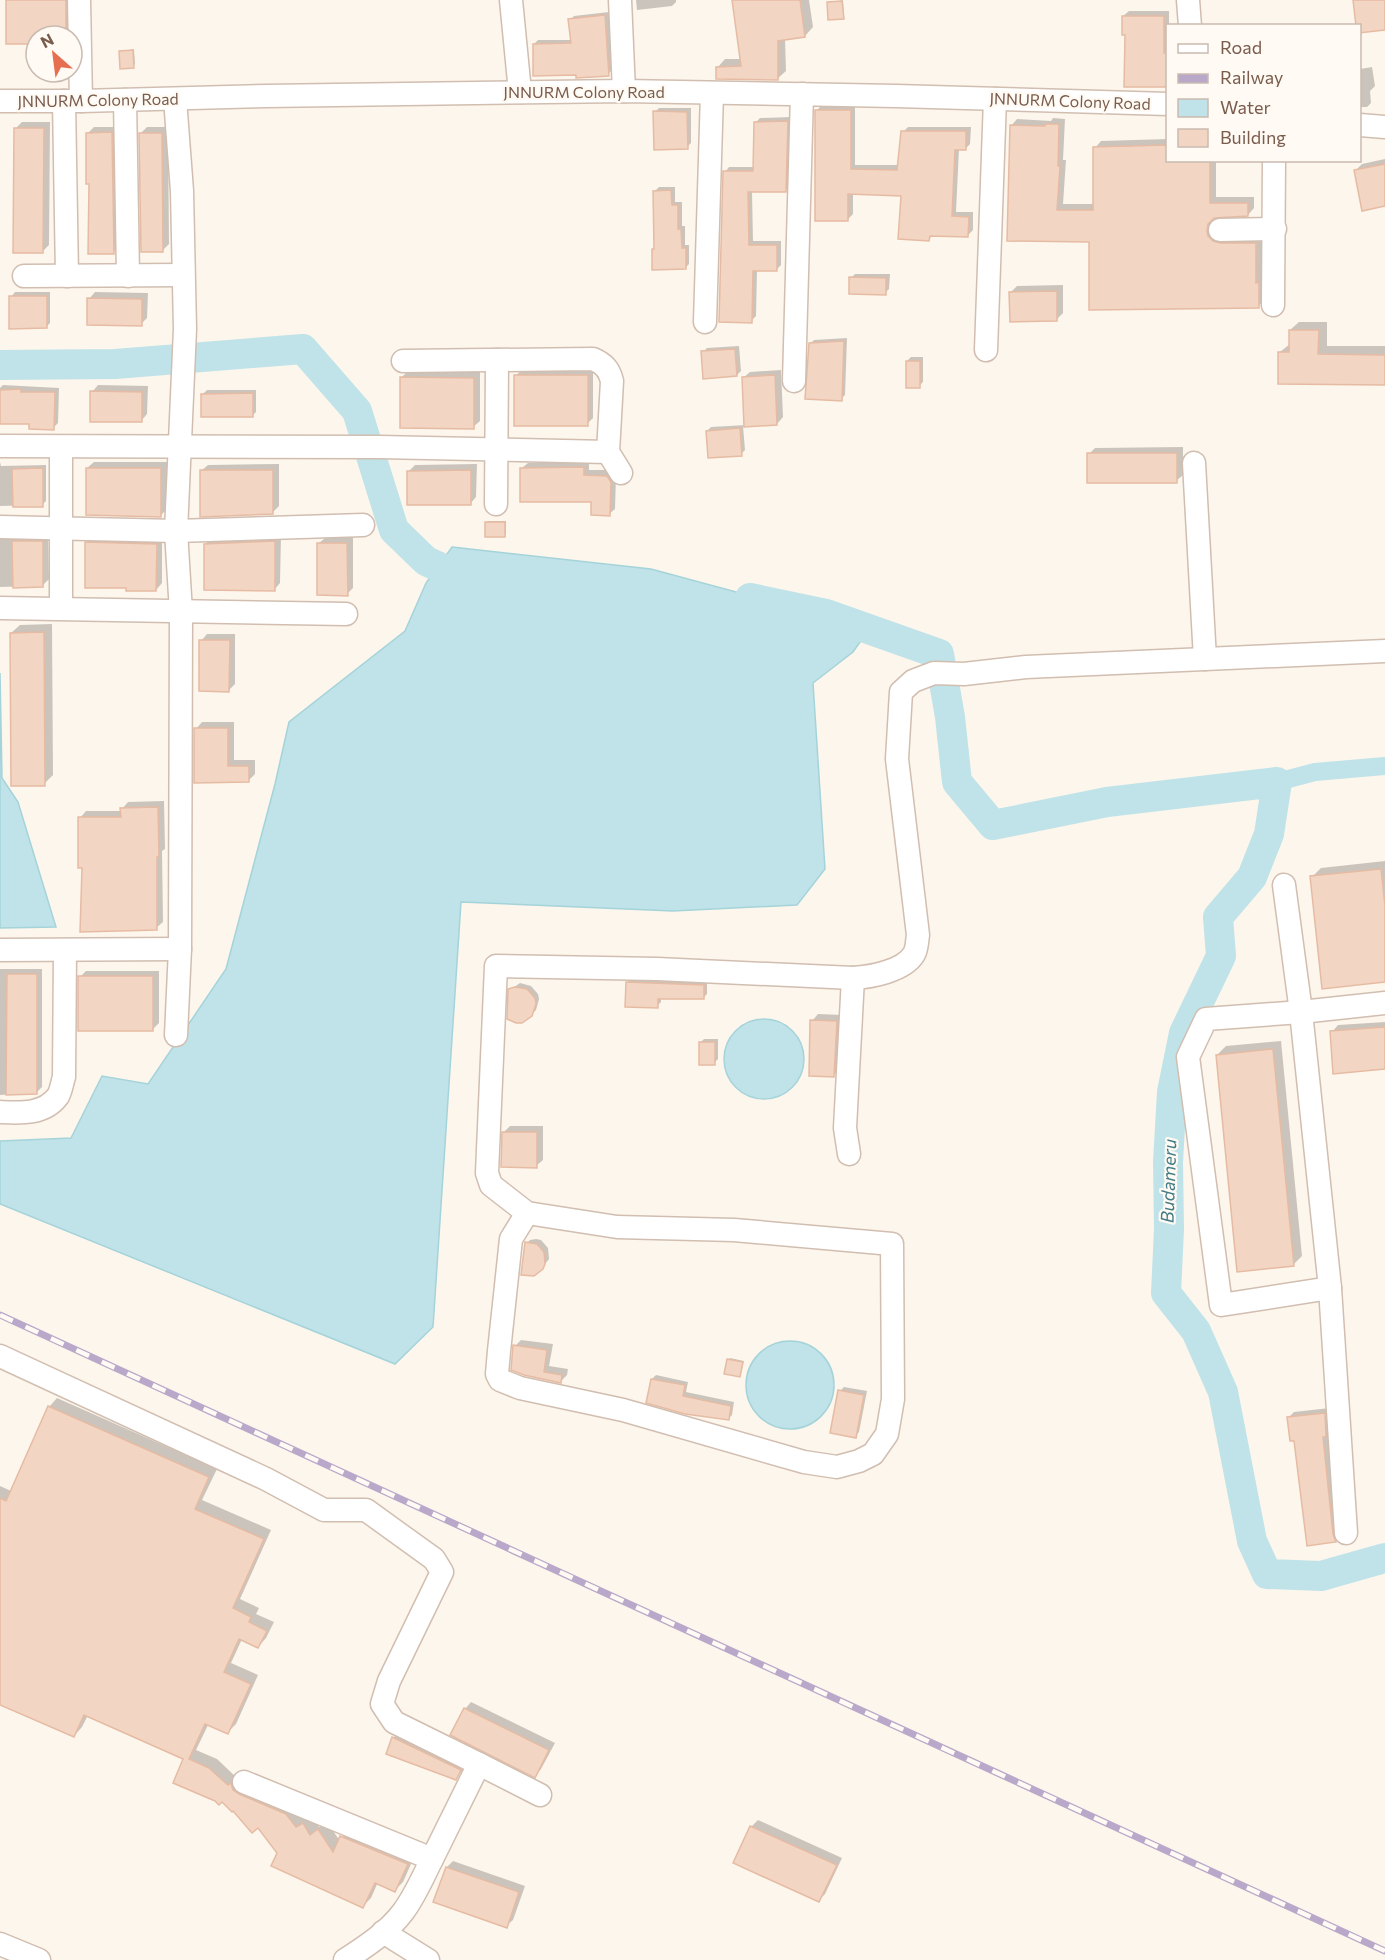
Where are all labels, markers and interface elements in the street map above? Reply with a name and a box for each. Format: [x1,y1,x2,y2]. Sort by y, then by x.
north arrow [24,24,84,84]
legend [1166,24,1361,162]
text: N [37,29,56,52]
text: Road [1220,36,1262,58]
text: Railway [1220,66,1283,88]
street label: JNNURM Colony Road [503,82,665,101]
street label: JNNURM Colony Road [989,88,1151,113]
street label: JNNURM Colony Road [17,89,179,110]
text: Water [1220,96,1271,118]
text: Building [1220,126,1286,148]
water label: Budameru [1156,1139,1180,1223]

